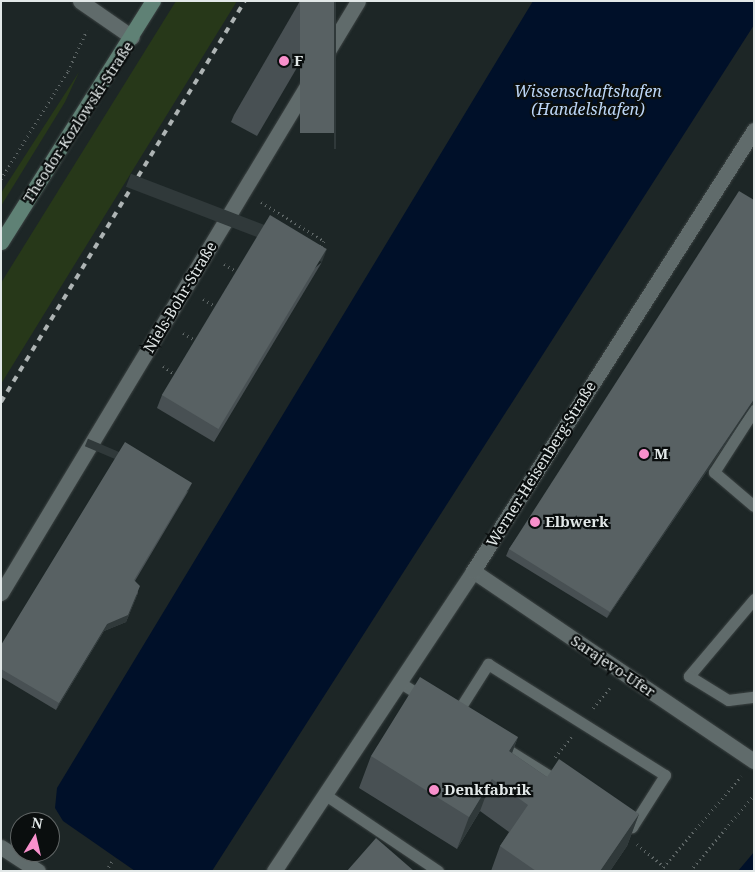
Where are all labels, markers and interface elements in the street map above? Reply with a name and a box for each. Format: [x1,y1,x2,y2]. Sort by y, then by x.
street label: Theodor-Kozlowski-Straße [19,38,137,206]
place label: F [294,52,303,70]
marker: F [278,55,290,67]
water label: Wissenschaftshafen (Handelshafen) [514,81,662,119]
street label: Niels-Bohr-Straße [140,238,220,356]
street label: Werner-Heisenberg-Straße [483,378,599,550]
place label: M [654,445,668,463]
marker: M [638,448,650,460]
place label: Elbwerk [545,513,609,531]
marker: Elbwerk [529,516,541,528]
street label: Sarajevo-Ufer [567,631,659,701]
place label: Denkfabrik [444,781,531,799]
marker: Denkfabrik [428,784,440,796]
north arrow [10,812,60,862]
text: N [30,812,44,833]

